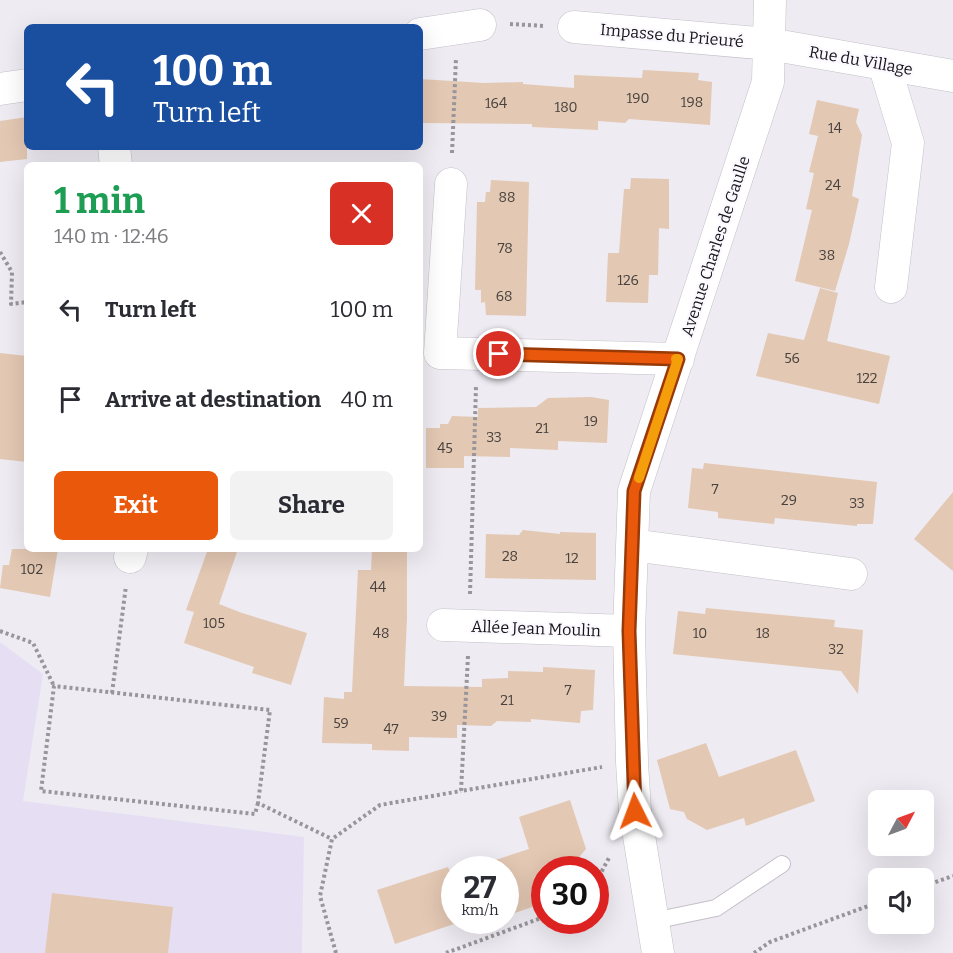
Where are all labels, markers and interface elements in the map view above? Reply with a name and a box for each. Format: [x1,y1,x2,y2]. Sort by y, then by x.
street label: Impasse du Prieuré [599,20,745,51]
street label: Rue du Village [807,42,914,79]
text: 100 m [153,46,272,96]
icon: left [54,48,132,126]
house number: 190 [627,90,649,107]
house number: 198 [681,94,703,111]
house number: 164 [485,95,507,112]
text: Turn left [153,97,261,129]
house number: 180 [554,99,578,116]
house number: 14 [828,120,842,137]
street label: Avenue Charles de Gaulle [677,153,754,339]
house number: 24 [825,177,841,194]
text: 1 min [54,179,145,223]
button: close [330,182,393,245]
house number: 88 [499,189,515,206]
text: 140 m · 12:46 [54,224,169,248]
house number: 78 [497,240,513,257]
house number: 38 [819,247,835,264]
house number: 126 [617,272,639,289]
house number: 68 [496,288,512,305]
icon: left [54,293,87,326]
text: Turn left [105,296,197,323]
text: 100 m [330,296,393,323]
pin [473,328,524,379]
icon: arrive [482,337,515,370]
house number: 56 [784,350,800,367]
house number: 122 [857,370,877,387]
icon: arrive [54,383,87,416]
text: Arrive at destination [105,386,321,413]
text: 40 m [341,386,393,413]
house number: 19 [584,413,598,430]
house number: 21 [535,420,549,437]
house number: 33 [486,429,502,446]
house number: 45 [437,440,453,457]
button: Exit [54,471,218,540]
button: Share [230,471,393,540]
house number: 7 [711,481,719,498]
house number: 29 [781,492,797,509]
house number: 33 [849,495,865,512]
house number: 28 [502,548,518,565]
house number: 12 [565,550,579,567]
house number: 102 [21,561,43,578]
house number: 44 [370,579,386,596]
house number: 105 [203,615,225,632]
street label: Allée Jean Moulin [471,617,601,640]
house number: 48 [373,625,389,642]
house number: 10 [693,625,707,642]
house number: 18 [756,625,770,642]
house number: 32 [828,641,844,658]
house number: 7 [564,682,572,699]
house number: 21 [500,692,514,709]
house number: 39 [431,708,447,725]
house number: 59 [333,715,349,732]
house number: 47 [383,721,399,738]
position arrow [603,779,667,843]
north arrow [868,790,934,856]
map controls [868,790,934,934]
speed limit sign: 30 [531,856,609,934]
button: sound [868,868,934,934]
text: 27 [464,870,496,906]
text: km/h [461,901,499,919]

